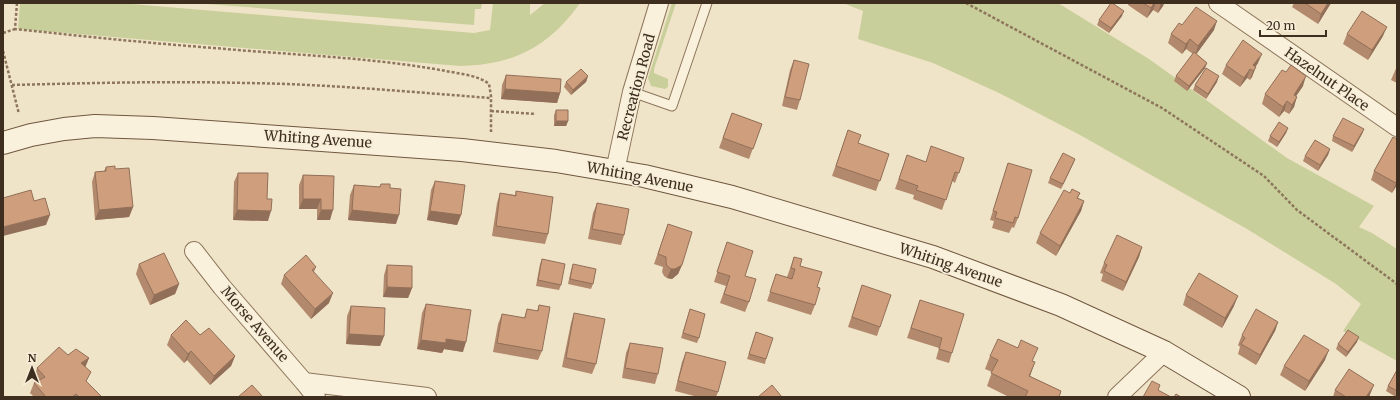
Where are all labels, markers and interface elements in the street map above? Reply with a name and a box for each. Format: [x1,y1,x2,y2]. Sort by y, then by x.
scale bar [1260,12,1326,38]
text: 20 m [1266,18,1295,33]
street label: Recreation Road [613,31,659,142]
street label: Hazelnut Place [1281,43,1373,115]
street label: Whiting Avenue [263,126,372,152]
street label: Whiting Avenue [584,158,695,196]
street label: Whiting Avenue [896,239,1005,291]
street label: Morse Avenue [217,282,293,366]
north arrow [12,348,52,388]
text: N [28,351,37,365]

